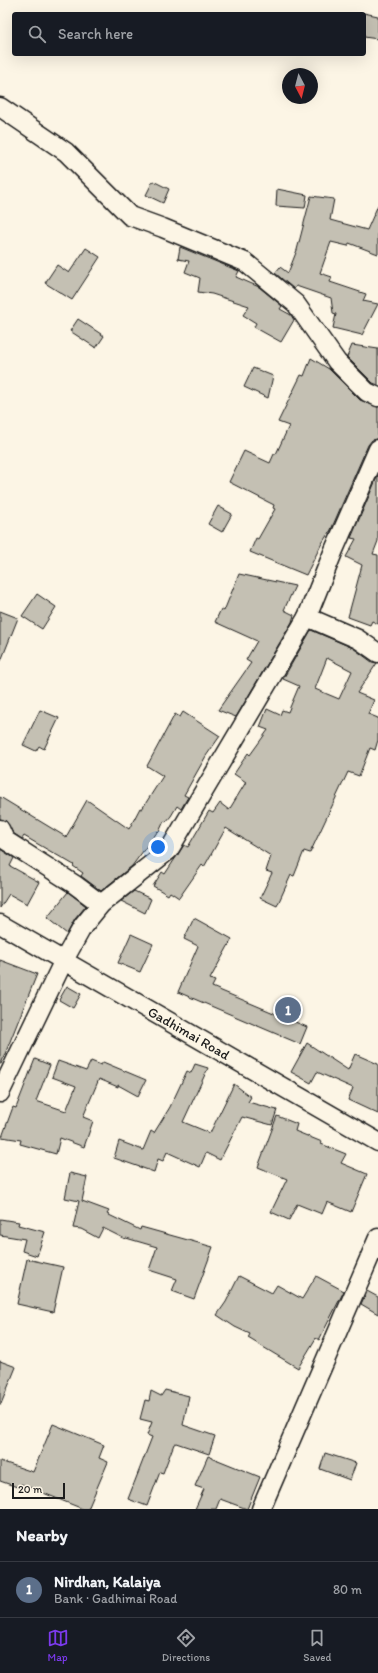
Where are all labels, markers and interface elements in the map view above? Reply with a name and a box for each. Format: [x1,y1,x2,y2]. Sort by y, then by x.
search box [12,12,366,56]
icon: search [26,23,48,45]
text: Search here [58,25,133,43]
north arrow [282,68,318,104]
your location [148,837,168,857]
pin: 1 [275,995,301,1025]
street label: Gadhimai Road [145,1003,233,1064]
scale bar [12,1481,65,1500]
text: 20 m [18,1483,42,1496]
text: Nearby [16,1525,68,1545]
text: Nirdhan, Kalaiya [54,1573,161,1591]
text: 1 [26,1582,32,1597]
text: 80 m [333,1582,362,1597]
text: Bank · Gadhimai Road [54,1591,177,1606]
tab: Map [47,1627,69,1664]
tab: Directions [162,1627,210,1664]
tab: Saved [303,1627,331,1664]

